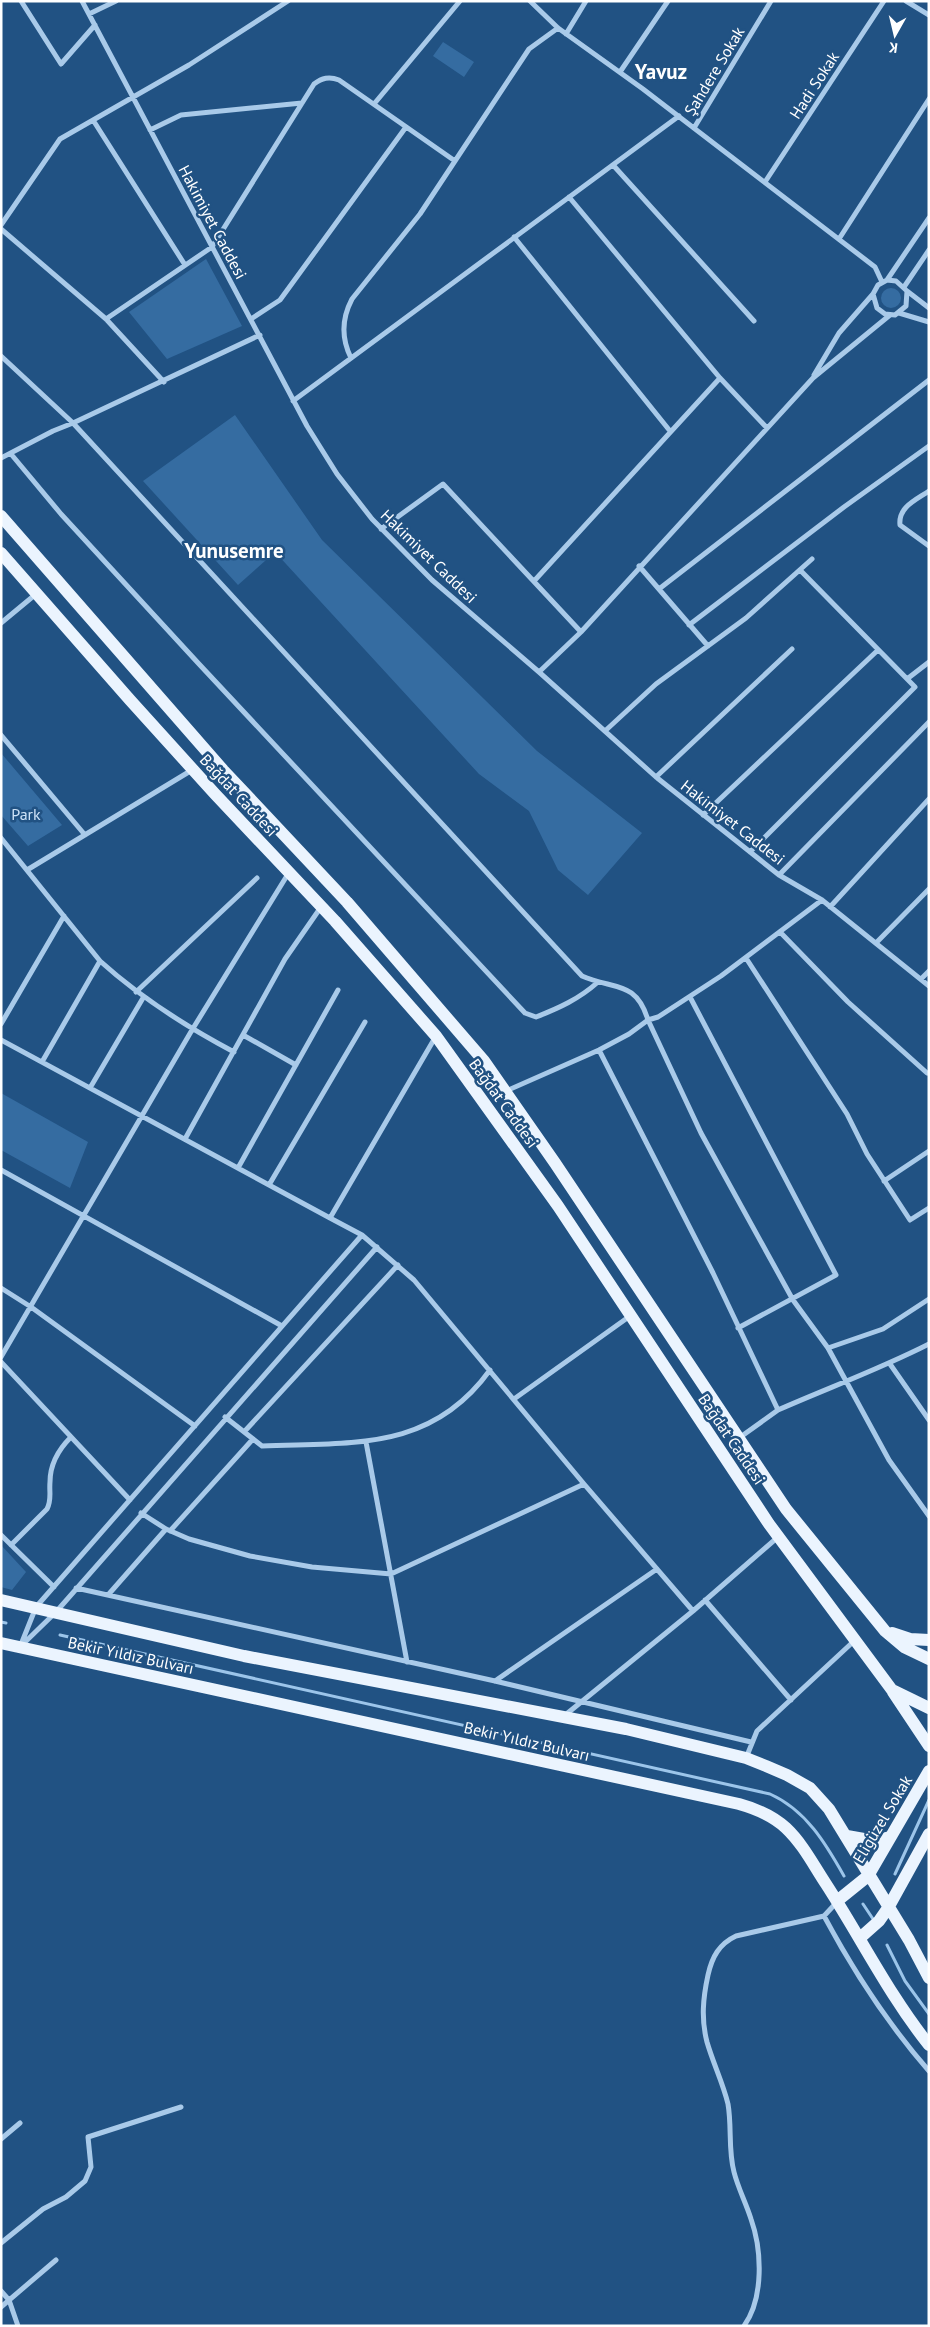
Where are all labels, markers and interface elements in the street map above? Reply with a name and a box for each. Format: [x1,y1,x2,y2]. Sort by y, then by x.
north arrow [870,10,920,60]
street label: Şahdere Sokak [680,23,749,119]
text: K [887,38,899,57]
street label: Hadi Sokak [785,47,843,122]
district label: Yavuz [634,58,687,85]
street label: Hakimiyet Caddesi [175,162,251,282]
street label: Hakimiyet Caddesi [377,505,481,607]
district label: Yunusemre [183,537,284,564]
street label: Bağdat Caddesi [196,750,282,840]
street label: Hakimiyet Caddesi [677,775,789,869]
park label: Park [11,804,41,824]
street label: Bağdat Caddesi [465,1055,543,1151]
street label: Bağdat Caddesi [694,1390,770,1488]
street label: Bekir Yıldız Bulvarı [66,1632,196,1678]
street label: Bekir Yıldız Bulvarı [462,1717,592,1765]
street label: Eligüzel Sokak [848,1771,916,1867]

